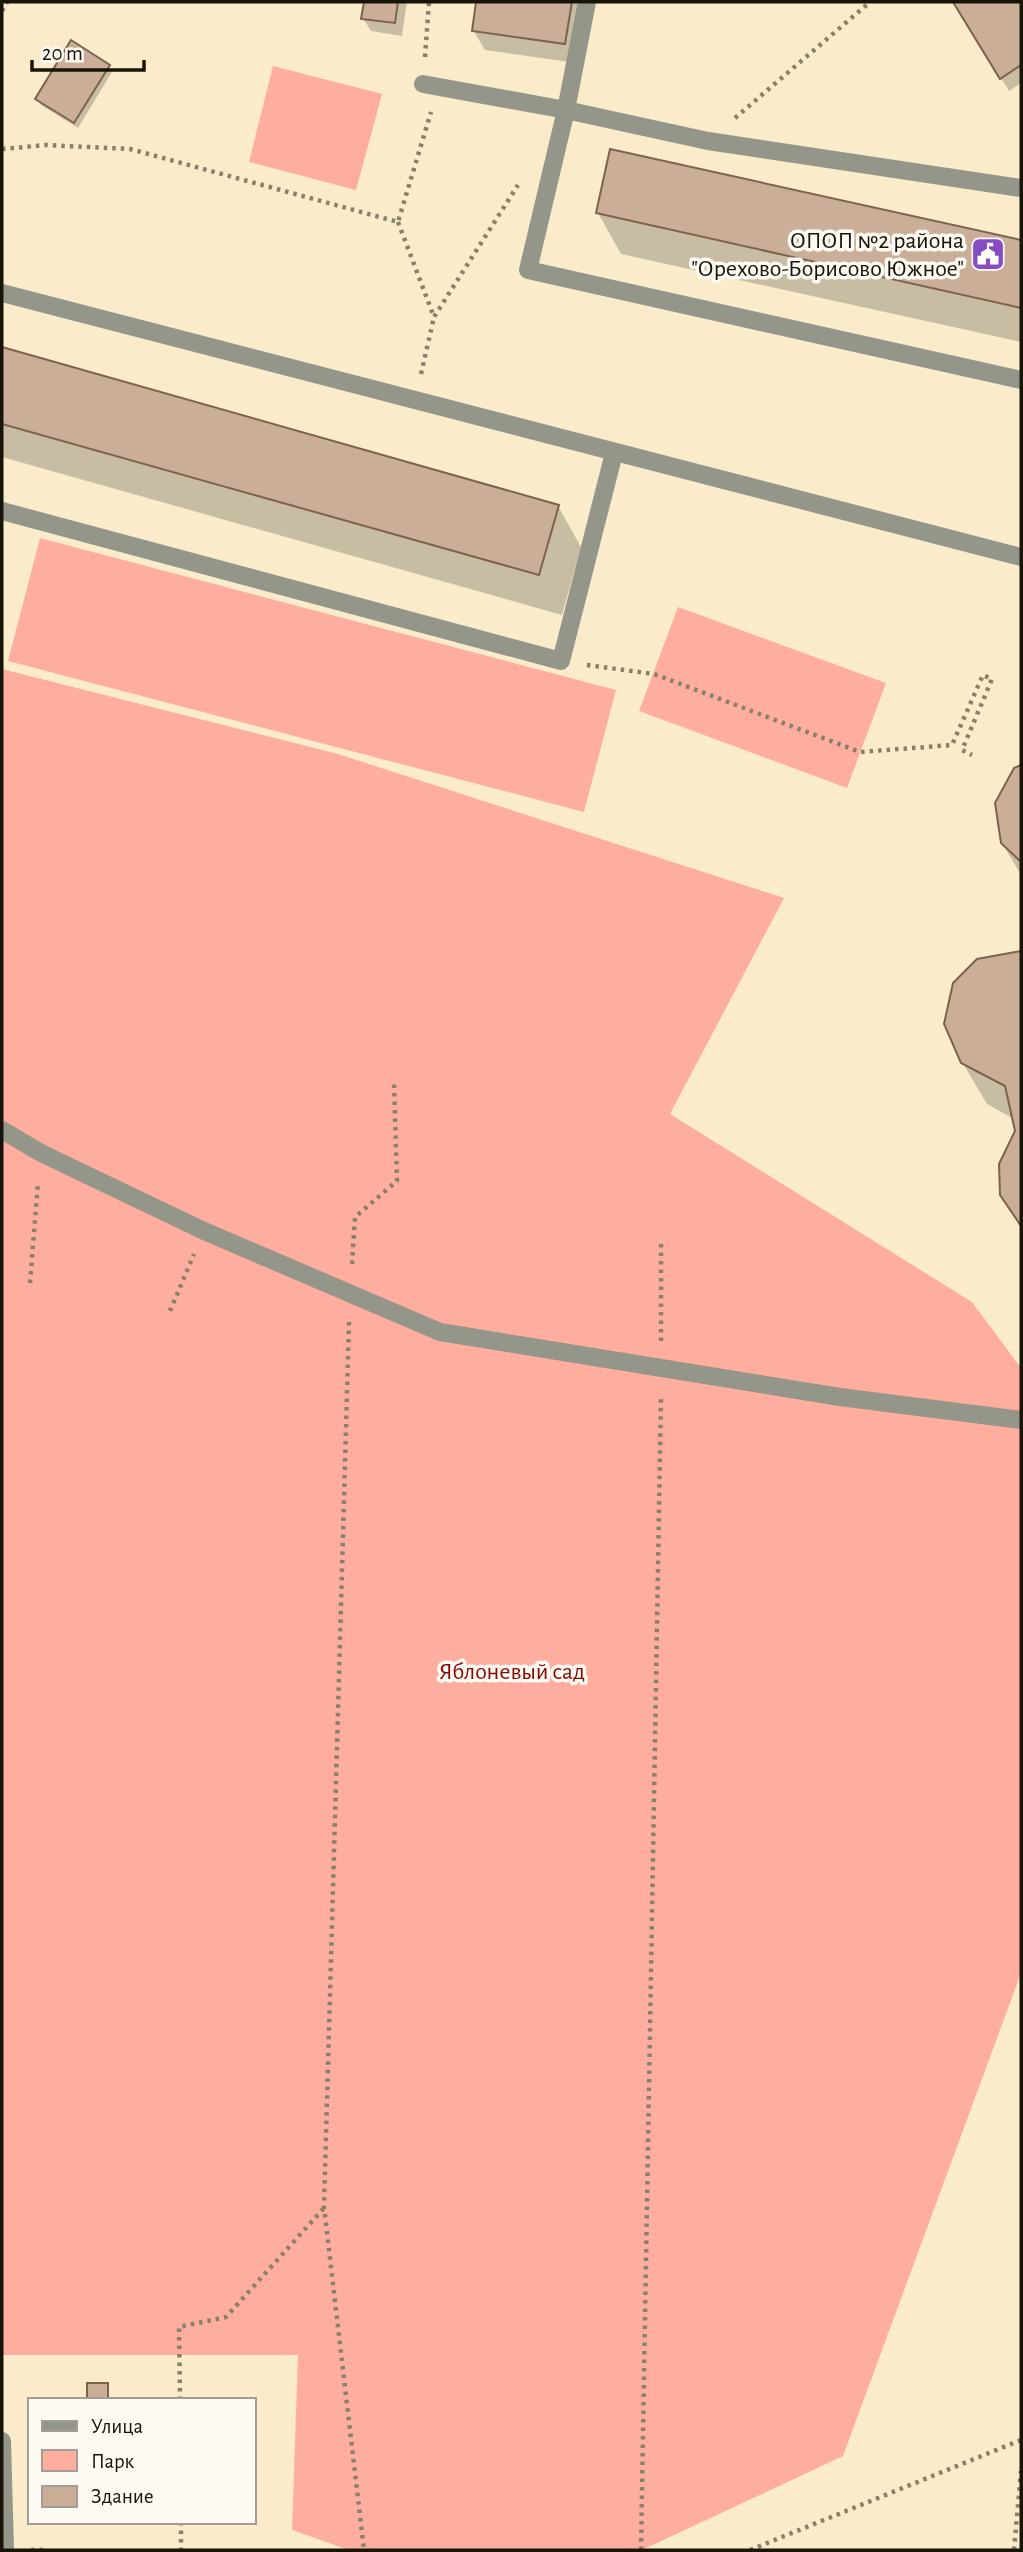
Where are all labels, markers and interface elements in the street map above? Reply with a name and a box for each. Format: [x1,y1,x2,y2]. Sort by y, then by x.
scale bar [32,28,144,72]
text: 20 m [42,43,83,64]
place label: ОПОП №2 района "Орехово-Борисово Южное" [691,229,964,281]
public building icon: ОПОП №2 района "Орехово-Борисово Южное" [969,235,1007,273]
park label: Яблоневый сад [439,1660,585,1684]
legend [28,2398,256,2524]
text: Улица [91,2416,144,2437]
text: Парк [91,2451,135,2472]
text: Здание [91,2486,154,2507]

